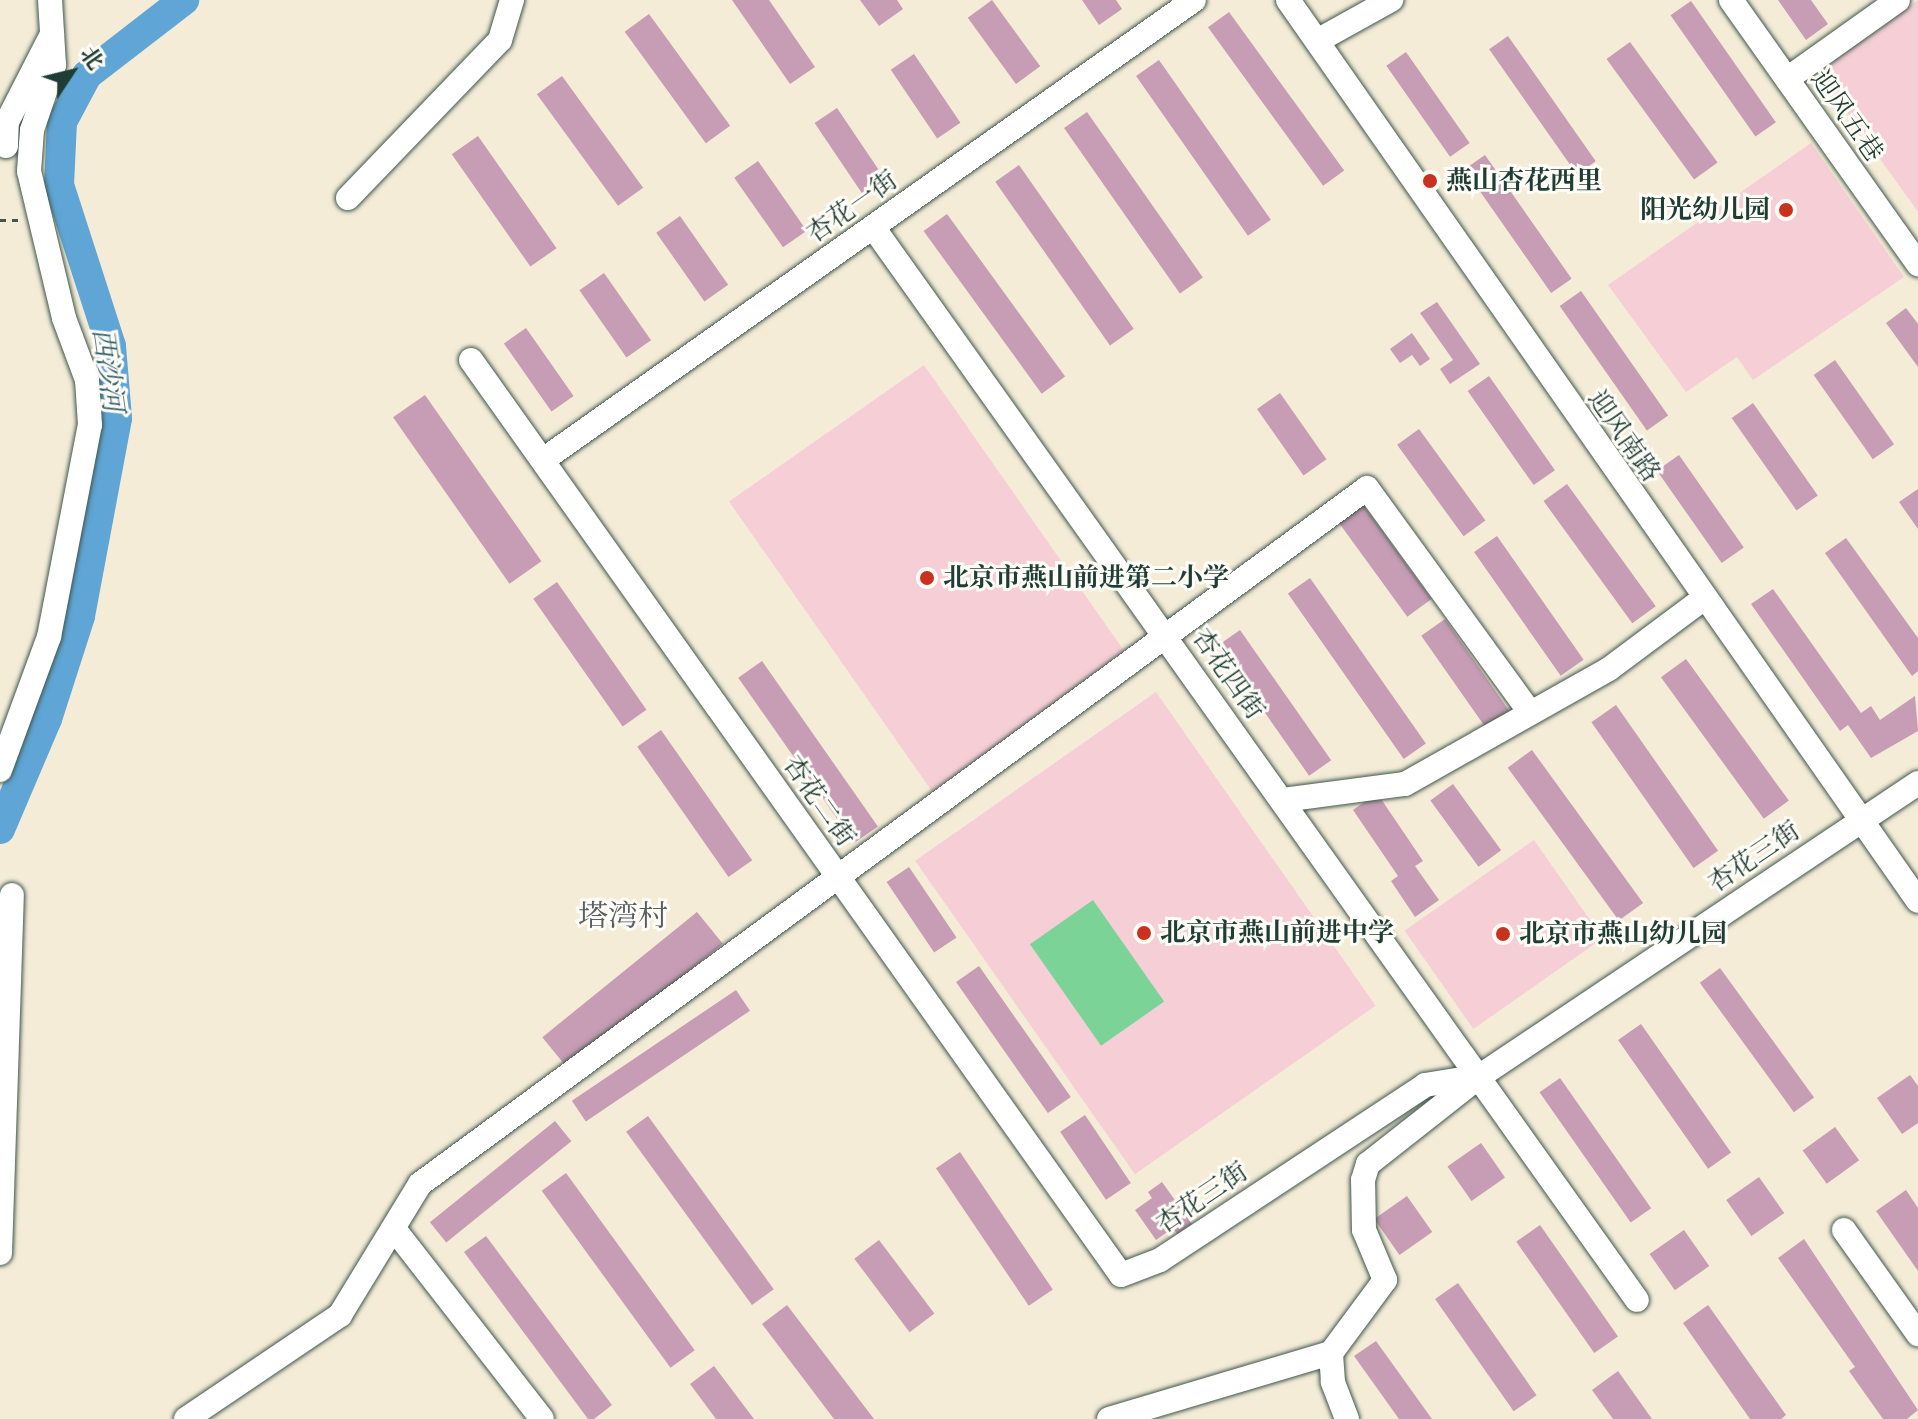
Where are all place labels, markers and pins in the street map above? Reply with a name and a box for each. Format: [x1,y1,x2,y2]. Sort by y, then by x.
place label: 燕山杏花西里 [1446,165,1602,197]
marker: 燕山杏花西里 [1421,172,1439,190]
place label: 阳光幼儿园 [1640,194,1770,226]
marker: 阳光幼儿园 [1777,201,1795,219]
place label: 北京市燕山前进第二小学 [943,562,1229,594]
marker: 北京市燕山前进第二小学 [918,569,936,587]
place label: 北京市燕山前进中学 [1160,917,1394,949]
place label: 北京市燕山幼儿园 [1519,918,1727,950]
marker: 北京市燕山前进中学 [1135,924,1153,942]
marker: 北京市燕山幼儿园 [1494,925,1512,943]

